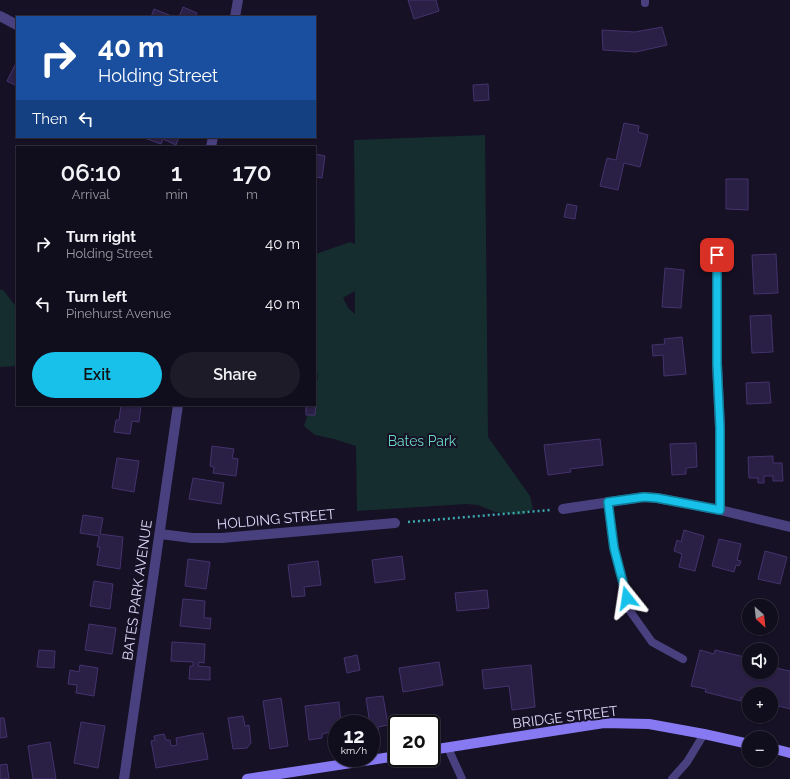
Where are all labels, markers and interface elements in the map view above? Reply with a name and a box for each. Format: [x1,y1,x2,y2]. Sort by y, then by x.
text: 40 m [98,31,164,64]
icon: right [32,32,84,84]
text: Holding Street [98,65,218,86]
icon: left [75,108,97,130]
text: Then [32,110,67,128]
text: 06:10 [60,158,121,187]
text: 1 [171,158,182,187]
text: 170 [232,158,272,187]
text: Arrival [72,187,110,202]
text: min [166,187,188,202]
text: m [246,187,258,202]
text: Turn right [66,228,136,246]
icon: right [32,233,54,255]
text: 40 m [265,235,300,253]
pin [700,238,734,272]
icon: arrive [706,244,728,266]
text: Holding Street [66,246,153,261]
text: Turn left [66,288,127,306]
icon: left [32,293,54,315]
text: 40 m [265,295,300,313]
text: Pinehurst Avenue [66,306,171,321]
button: Exit [32,352,162,398]
button: Share [170,352,300,398]
park label: Bates Park [388,433,457,449]
street label: HOLDING STREET [216,506,336,532]
street label: BATES PARK AVENUE [119,519,155,661]
position arrow [606,577,648,619]
north arrow [742,599,778,635]
map controls [742,599,778,767]
button: sound [742,643,778,679]
button: + [742,687,778,723]
street label: BRIDGE STREET [512,703,619,731]
speed limit sign: 20 [388,715,440,767]
text: 12 [343,724,365,748]
button: − [742,731,778,767]
text: km/h [341,745,367,756]

